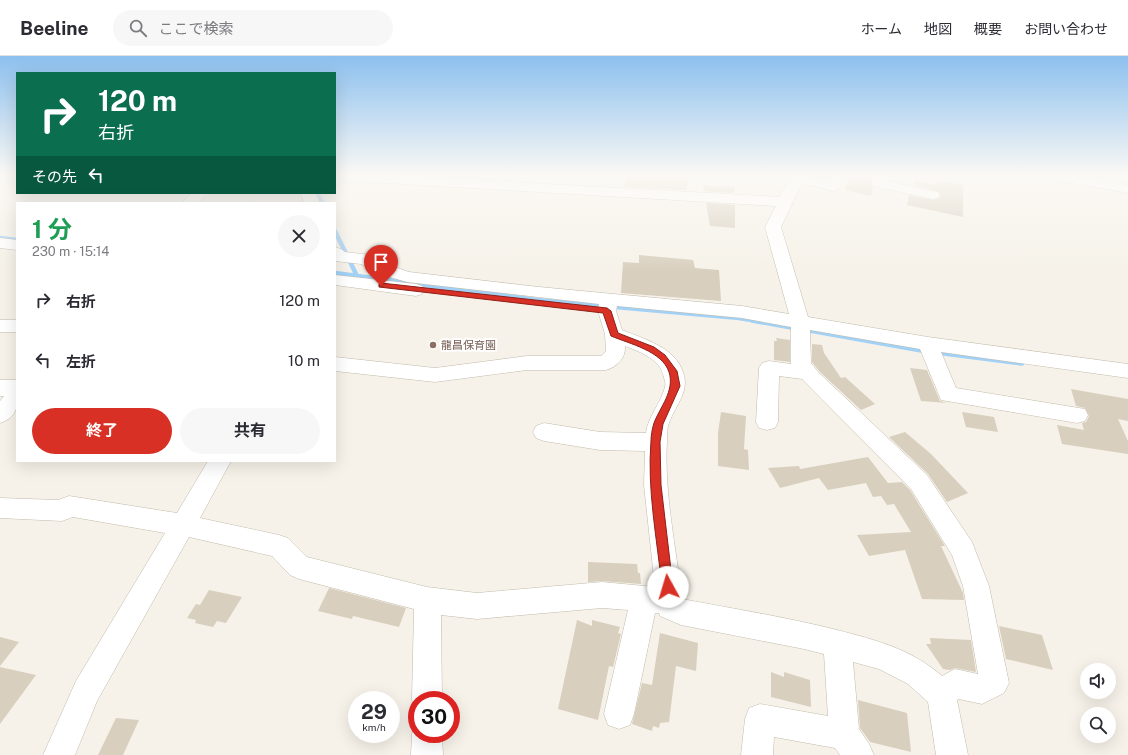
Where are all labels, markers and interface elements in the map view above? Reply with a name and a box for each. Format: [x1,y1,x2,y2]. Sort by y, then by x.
search box [113,10,393,46]
text: Beeline [20,17,89,39]
icon: search [127,17,149,39]
text: ここで検索 [159,20,234,37]
text: ホーム [860,21,902,37]
text: 地図 [924,21,952,37]
text: 概要 [974,21,1002,37]
text: お問い合わせ [1024,21,1108,37]
text: 120 m [98,84,177,117]
icon: right [32,88,84,140]
text: 右折 [98,122,134,143]
icon: left [85,164,107,186]
text: その先 [32,168,77,185]
text: 1 分 [32,215,72,243]
button: close [278,215,320,257]
text: 230 m · 15:14 [32,244,109,259]
pin [364,245,398,286]
icon: arrive [370,251,392,273]
icon: right [32,289,54,311]
text: 120 m [279,292,320,309]
text: 右折 [66,293,96,310]
place label: 龍昌保育園 [441,339,496,351]
marker: 龍昌保育園 [428,340,438,350]
icon: left [32,349,54,371]
text: 10 m [288,352,320,369]
text: 左折 [66,353,96,370]
button: 終了 [32,408,172,454]
button: 共有 [180,408,320,454]
position arrow [647,566,689,608]
map controls [1080,663,1116,743]
button: sound [1080,663,1116,699]
speed limit sign: 30 [408,691,460,743]
text: 29 [361,700,387,724]
button: search [1080,707,1116,743]
text: km/h [362,721,386,733]

